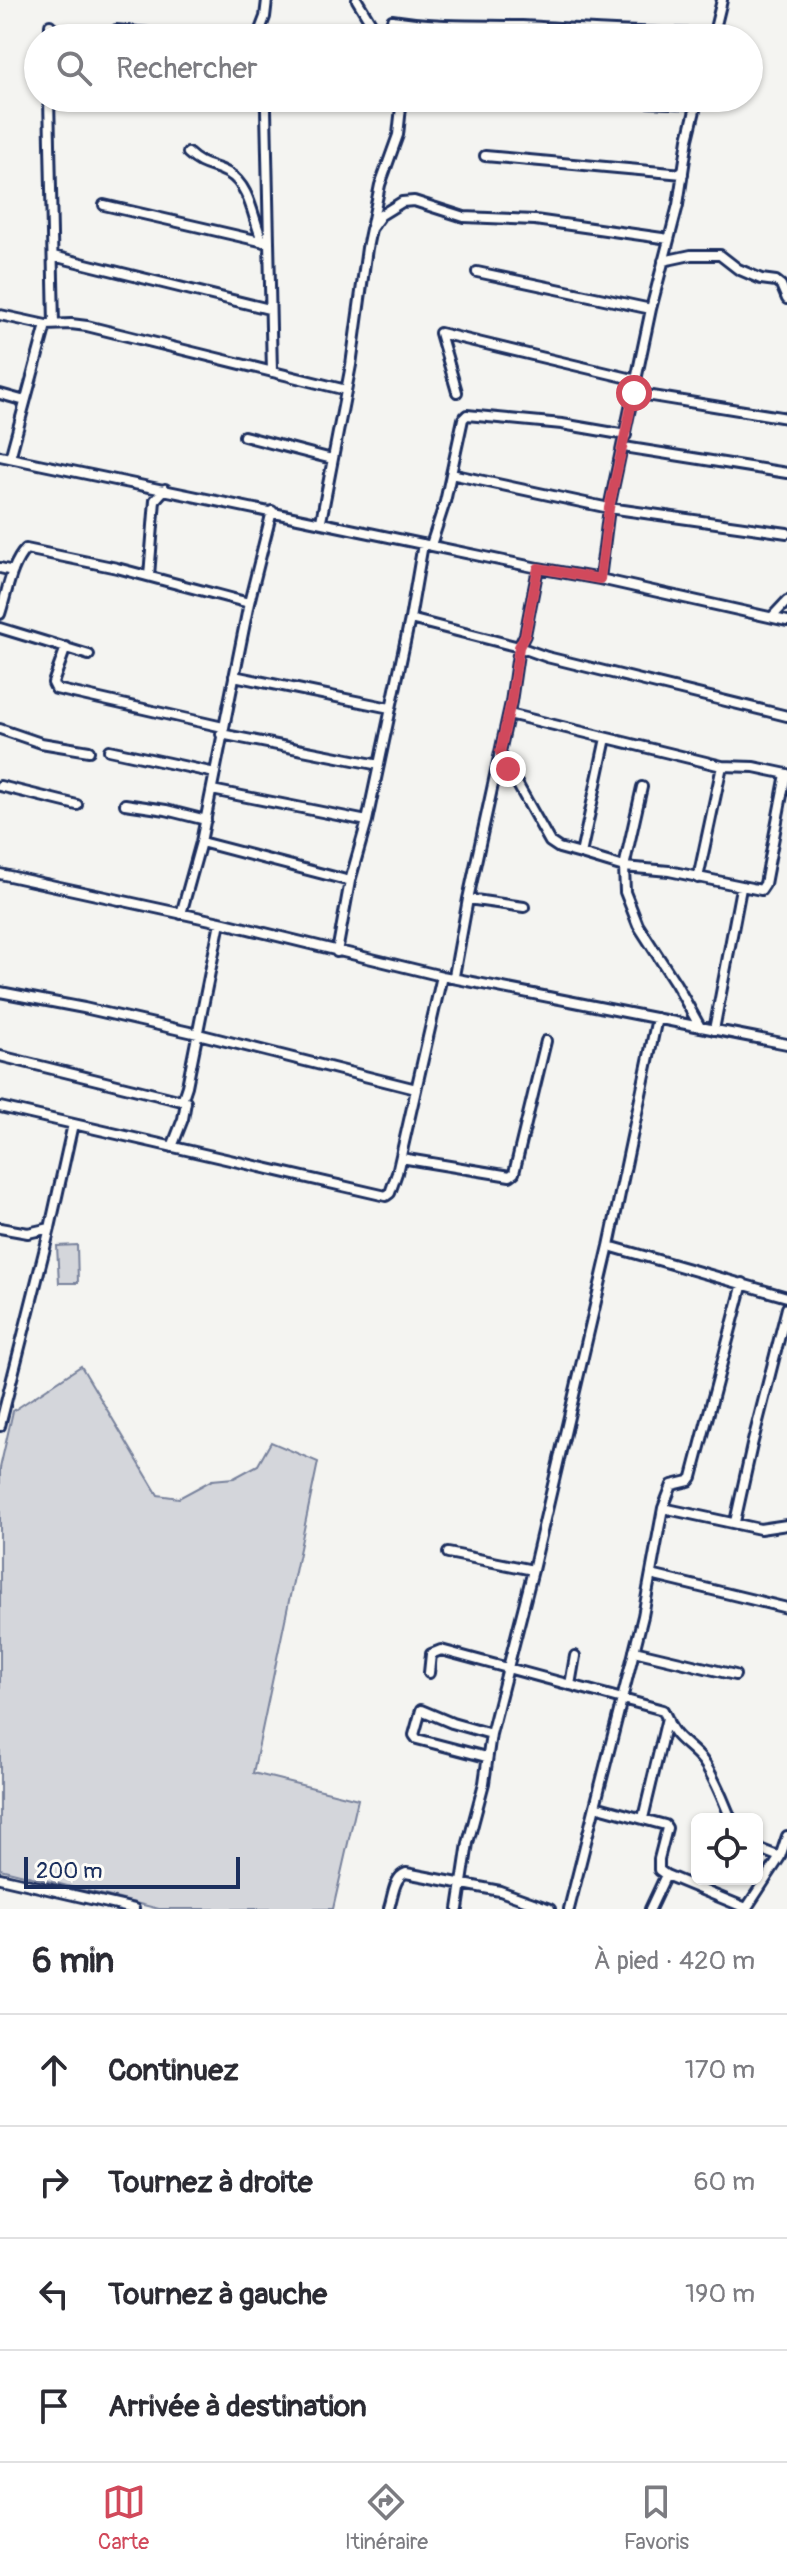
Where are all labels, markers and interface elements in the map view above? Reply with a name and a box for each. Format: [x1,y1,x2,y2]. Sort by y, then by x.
search box [24,24,763,112]
icon: search [52,46,96,90]
text: Rechercher [116,50,258,87]
route start [616,375,652,411]
route end [490,751,526,787]
map controls [691,1813,763,1885]
button: locate [691,1813,763,1885]
scale bar [24,1853,240,1889]
text: 200 m [36,1857,103,1885]
text: 6 min [32,1940,114,1983]
text: À pied · 420 m [594,1945,755,1977]
icon: ahead [32,2048,76,2092]
text: Continuez [108,2052,239,2089]
text: 170 m [685,2054,755,2086]
icon: right [32,2160,76,2204]
text: Tournez à droite [108,2164,312,2201]
text: 60 m [693,2166,755,2198]
icon: left [32,2272,76,2316]
text: Tournez à gauche [108,2276,327,2313]
text: 190 m [685,2278,755,2310]
icon: arrive [32,2384,76,2428]
text: Arrivée à destination [108,2388,367,2425]
tab: Carte [98,2480,149,2556]
tab: Itinéraire [345,2480,428,2556]
tab: Favoris [624,2480,689,2556]

